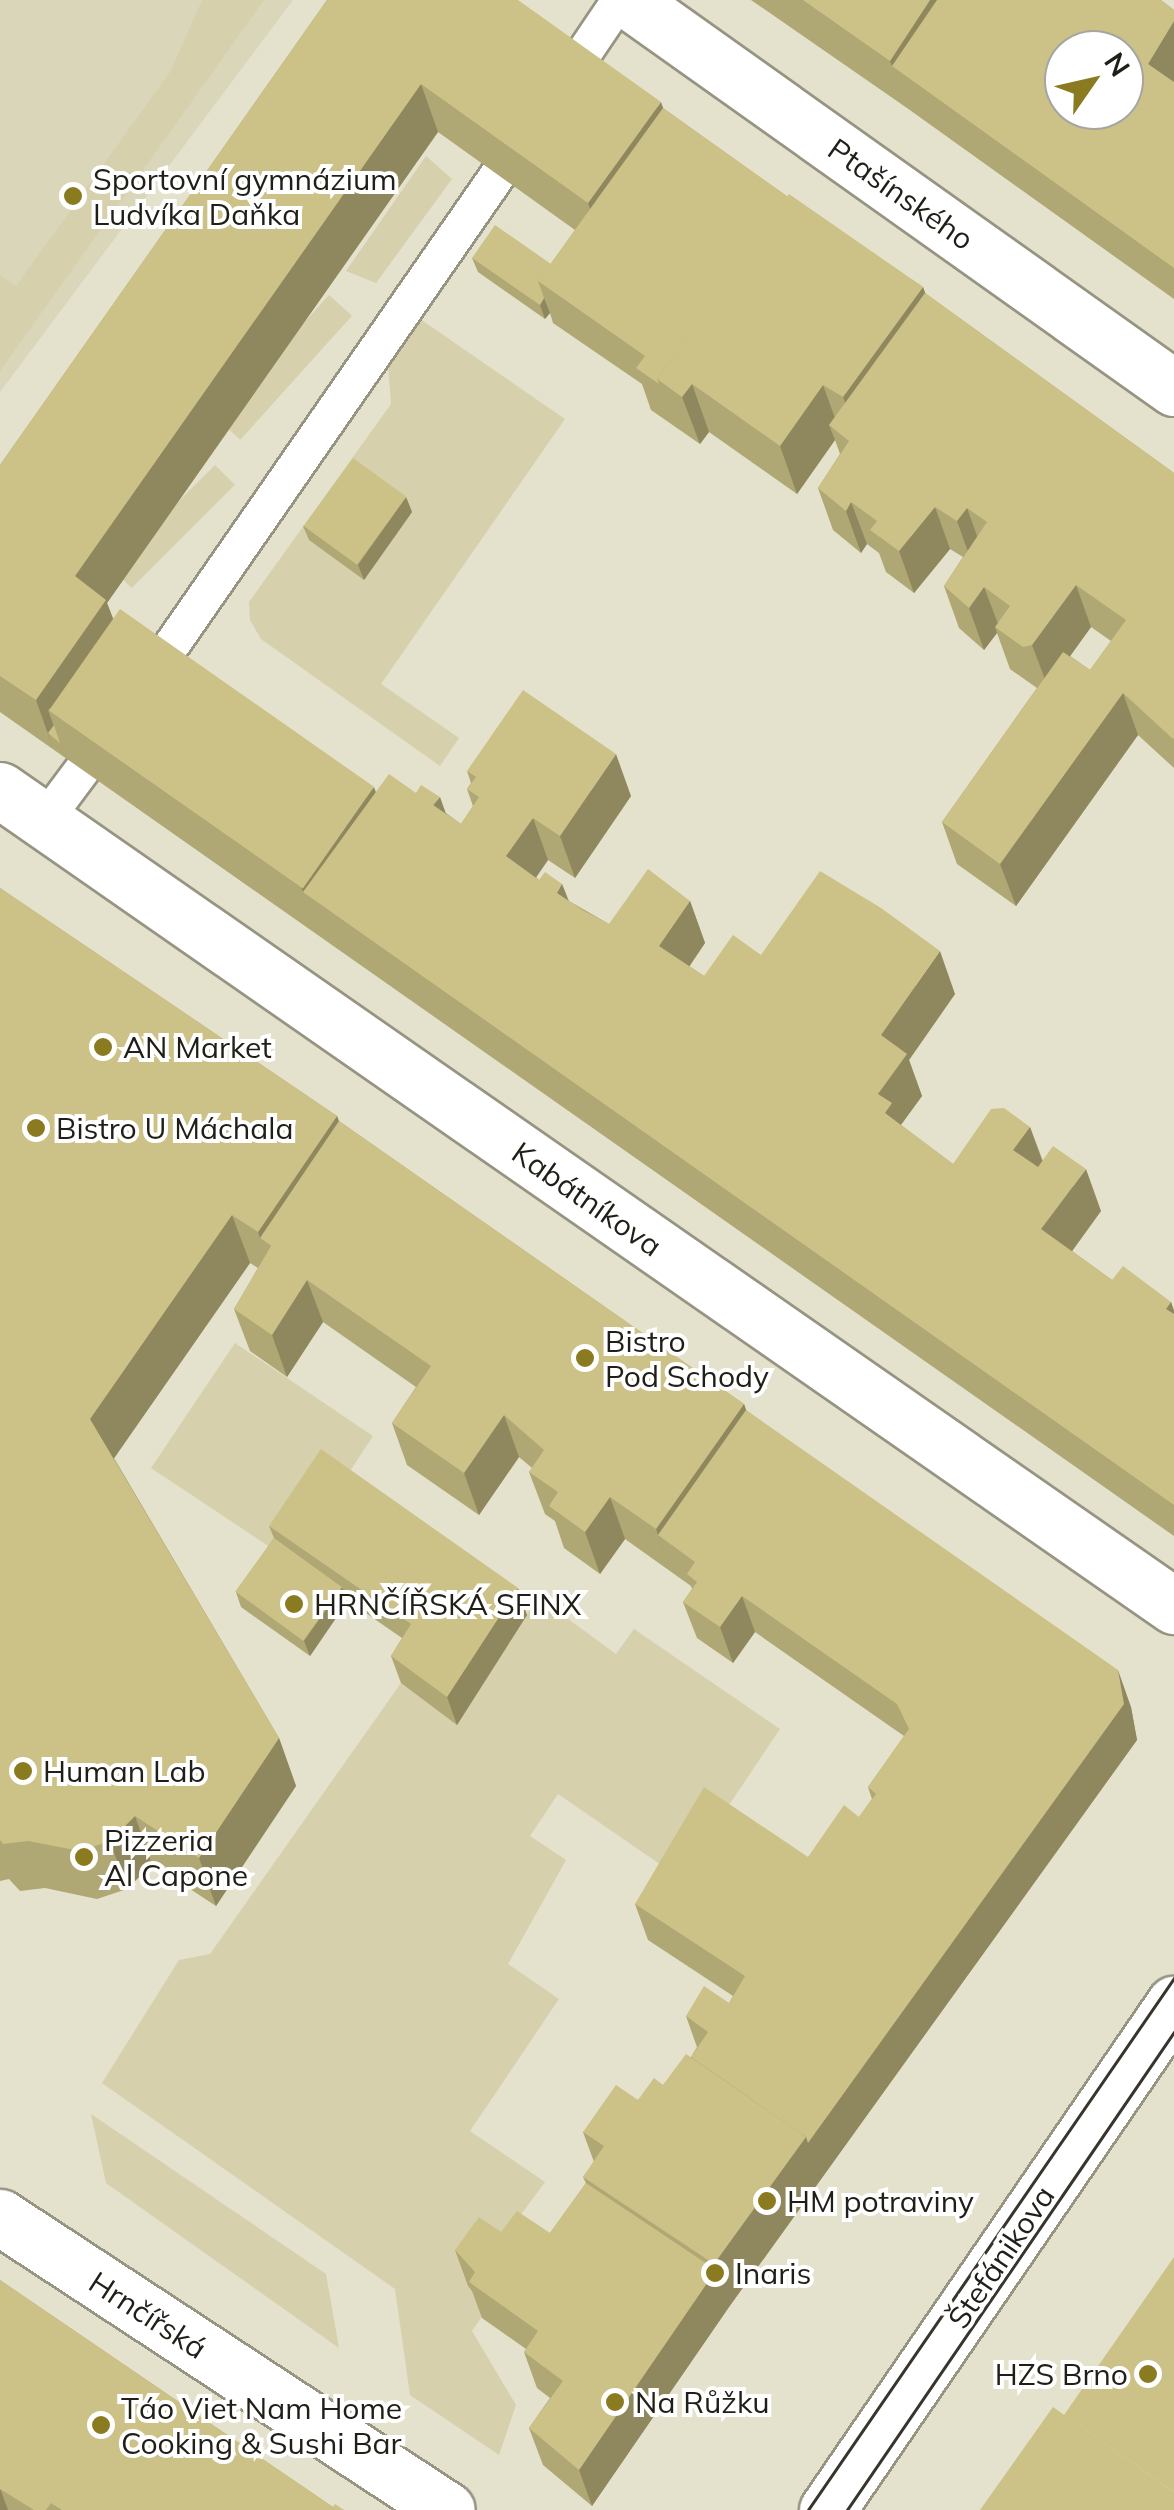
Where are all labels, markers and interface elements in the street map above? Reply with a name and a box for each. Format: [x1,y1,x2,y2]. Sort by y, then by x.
north arrow [1044,30,1144,130]
text: N [1097,46,1138,83]
street label: Ptašínského [821,131,981,257]
place label: Sportovní gymnázium Ludvíka Daňka [93,161,397,232]
marker: Sportovní gymnázium Ludvíka Daňka [62,185,84,207]
place label: AN Market [123,1029,272,1065]
marker: AN Market [92,1036,114,1058]
place label: Bistro U Máchala [56,1110,293,1146]
marker: Bistro U Máchala [25,1117,47,1139]
street label: Kabátníkova [505,1134,669,1264]
place label: Bistro Pod Schody [605,1323,769,1394]
marker: Bistro Pod Schody [574,1347,596,1369]
place label: HRNČÍŘSKÁ SFINX [314,1586,581,1622]
marker: HRNČÍŘSKÁ SFINX [283,1593,305,1615]
place label: Human Lab [43,1753,205,1789]
marker: Human Lab [12,1760,34,1782]
place label: Pizzeria Al Capone [104,1822,248,1892]
marker: Pizzeria Al Capone [73,1846,95,1868]
street label: Štefánikova [940,2179,1062,2335]
place label: HM potraviny [787,2183,974,2219]
marker: HM potraviny [756,2190,778,2212]
place label: Inaris [735,2255,811,2291]
marker: Inaris [704,2262,726,2284]
street label: Hrnčířská [83,2264,213,2366]
place label: HZS Brno [995,2356,1128,2392]
marker: HZS Brno [1137,2363,1159,2385]
place label: Na Růžku [635,2384,770,2420]
place label: Táo Viet Nam Home Cooking & Sushi Bar [121,2390,402,2460]
marker: Na Růžku [604,2391,626,2413]
marker: Táo Viet Nam Home Cooking & Sushi Bar [90,2414,112,2436]

